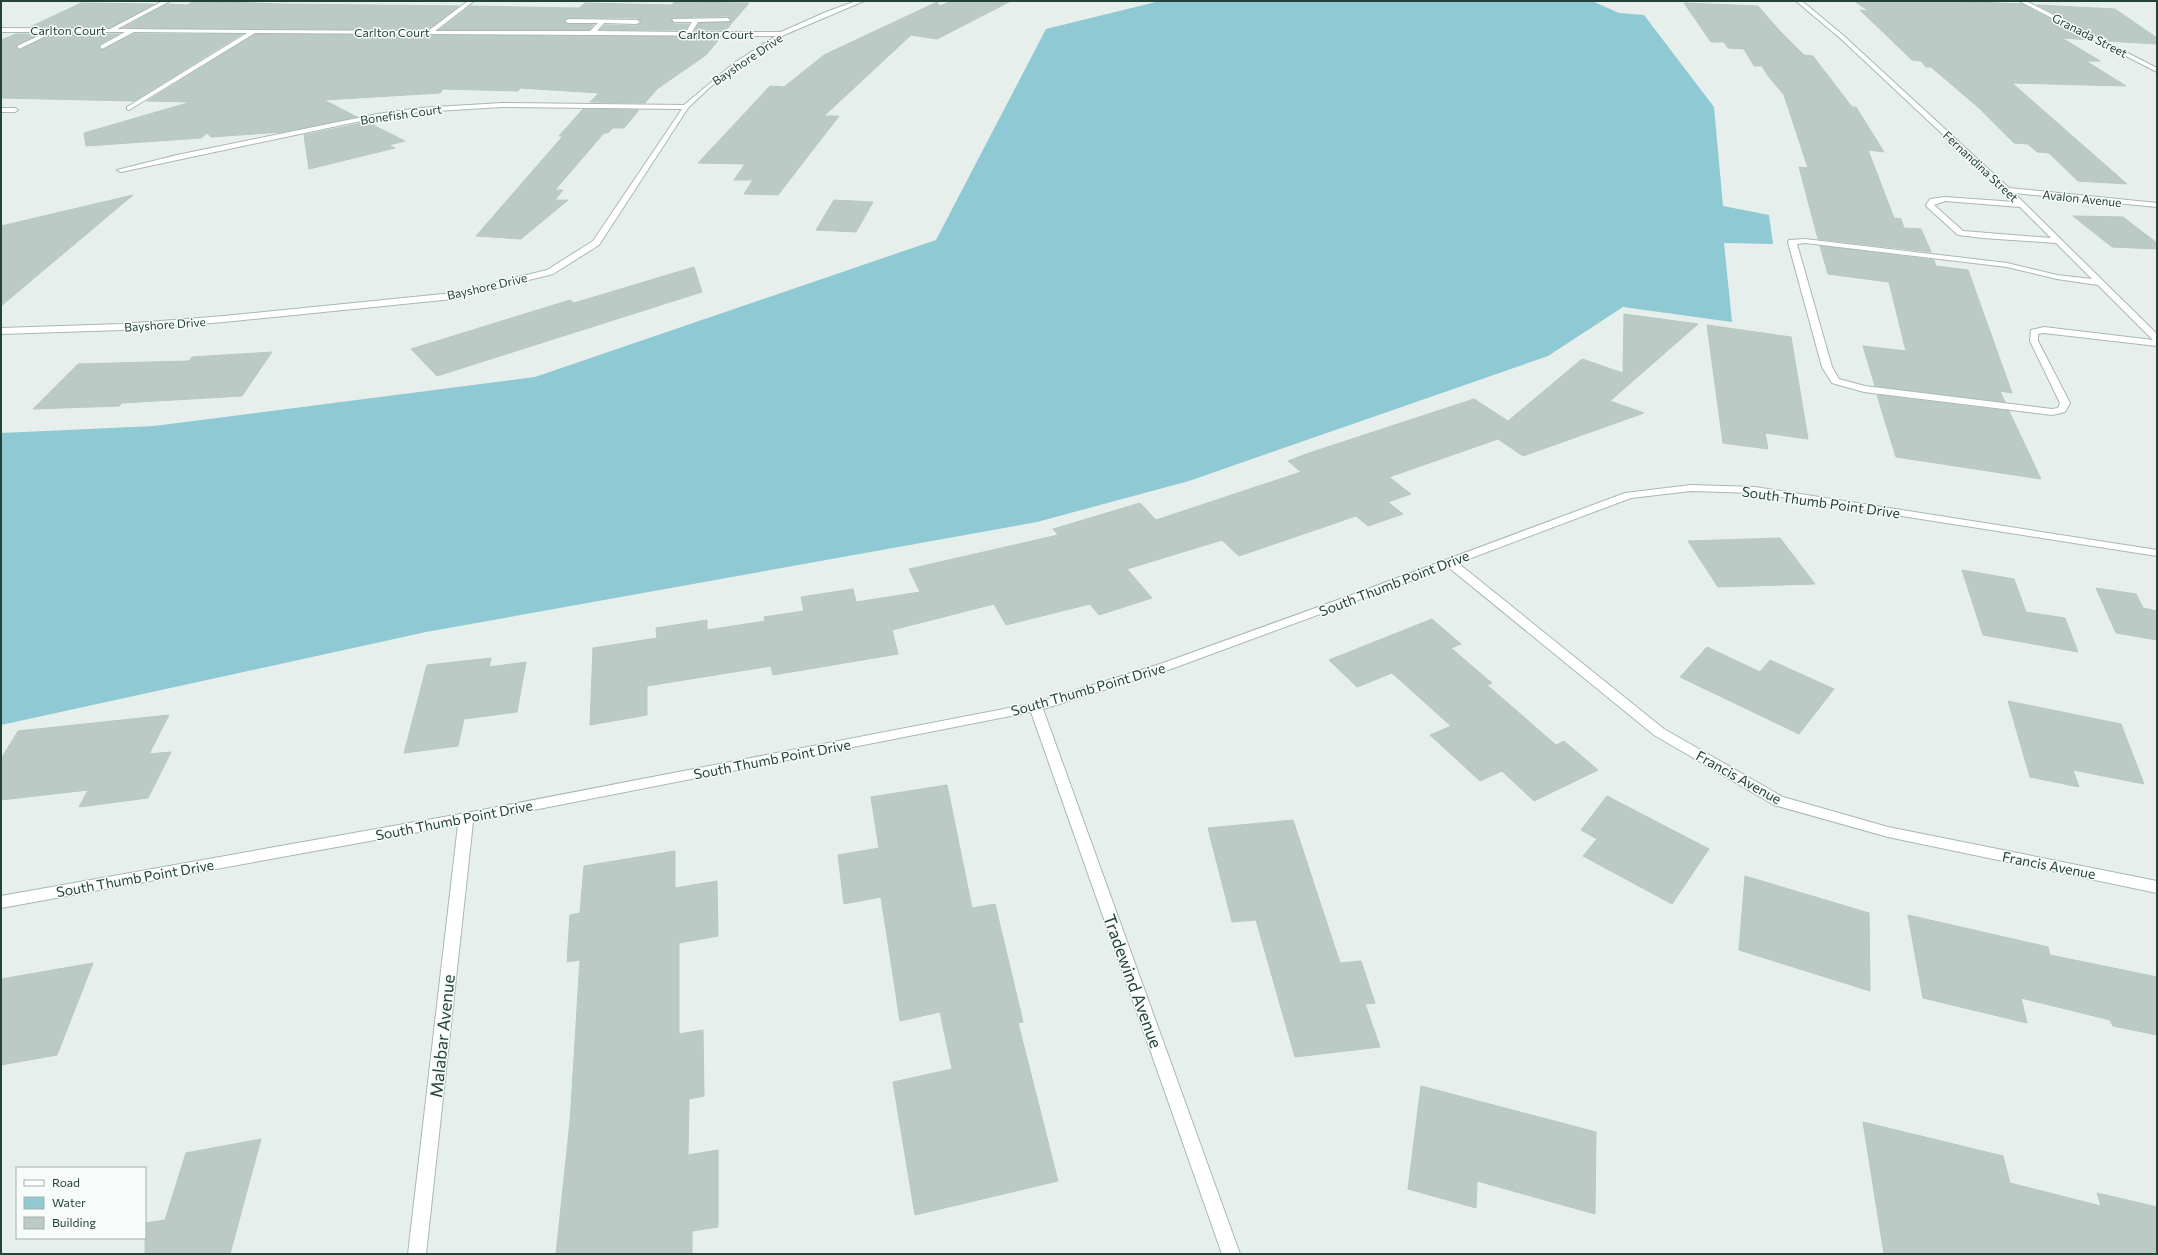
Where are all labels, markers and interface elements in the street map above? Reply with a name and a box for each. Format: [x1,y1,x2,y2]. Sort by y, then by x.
street label: Granada Street [2050,10,2130,60]
street label: Carlton Court [30,23,106,37]
street label: Carlton Court [354,25,430,39]
street label: Carlton Court [678,27,754,41]
street label: Bayshore Drive [709,30,785,88]
street label: Bonefish Court [359,101,443,127]
street label: Fernandina Street [1941,128,2021,204]
street label: Avalon Avenue [2042,187,2122,209]
street label: Bayshore Drive [446,270,528,302]
street label: Bayshore Drive [124,314,206,334]
street label: South Thumb Point Drive [1741,482,1901,522]
street label: South Thumb Point Drive [1316,546,1472,620]
street label: South Thumb Point Drive [1009,659,1167,719]
street label: South Thumb Point Drive [692,735,852,783]
street label: Francis Avenue [1693,747,1785,807]
street label: South Thumb Point Drive [374,796,534,844]
street label: Francis Avenue [2001,848,2097,882]
street label: South Thumb Point Drive [55,856,215,900]
street label: Tradewind Avenue [1099,911,1167,1051]
street label: Malabar Avenue [425,973,459,1099]
legend [16,1167,146,1239]
text: Road [52,1175,80,1189]
text: Water [52,1195,86,1209]
text: Building [52,1215,96,1229]

